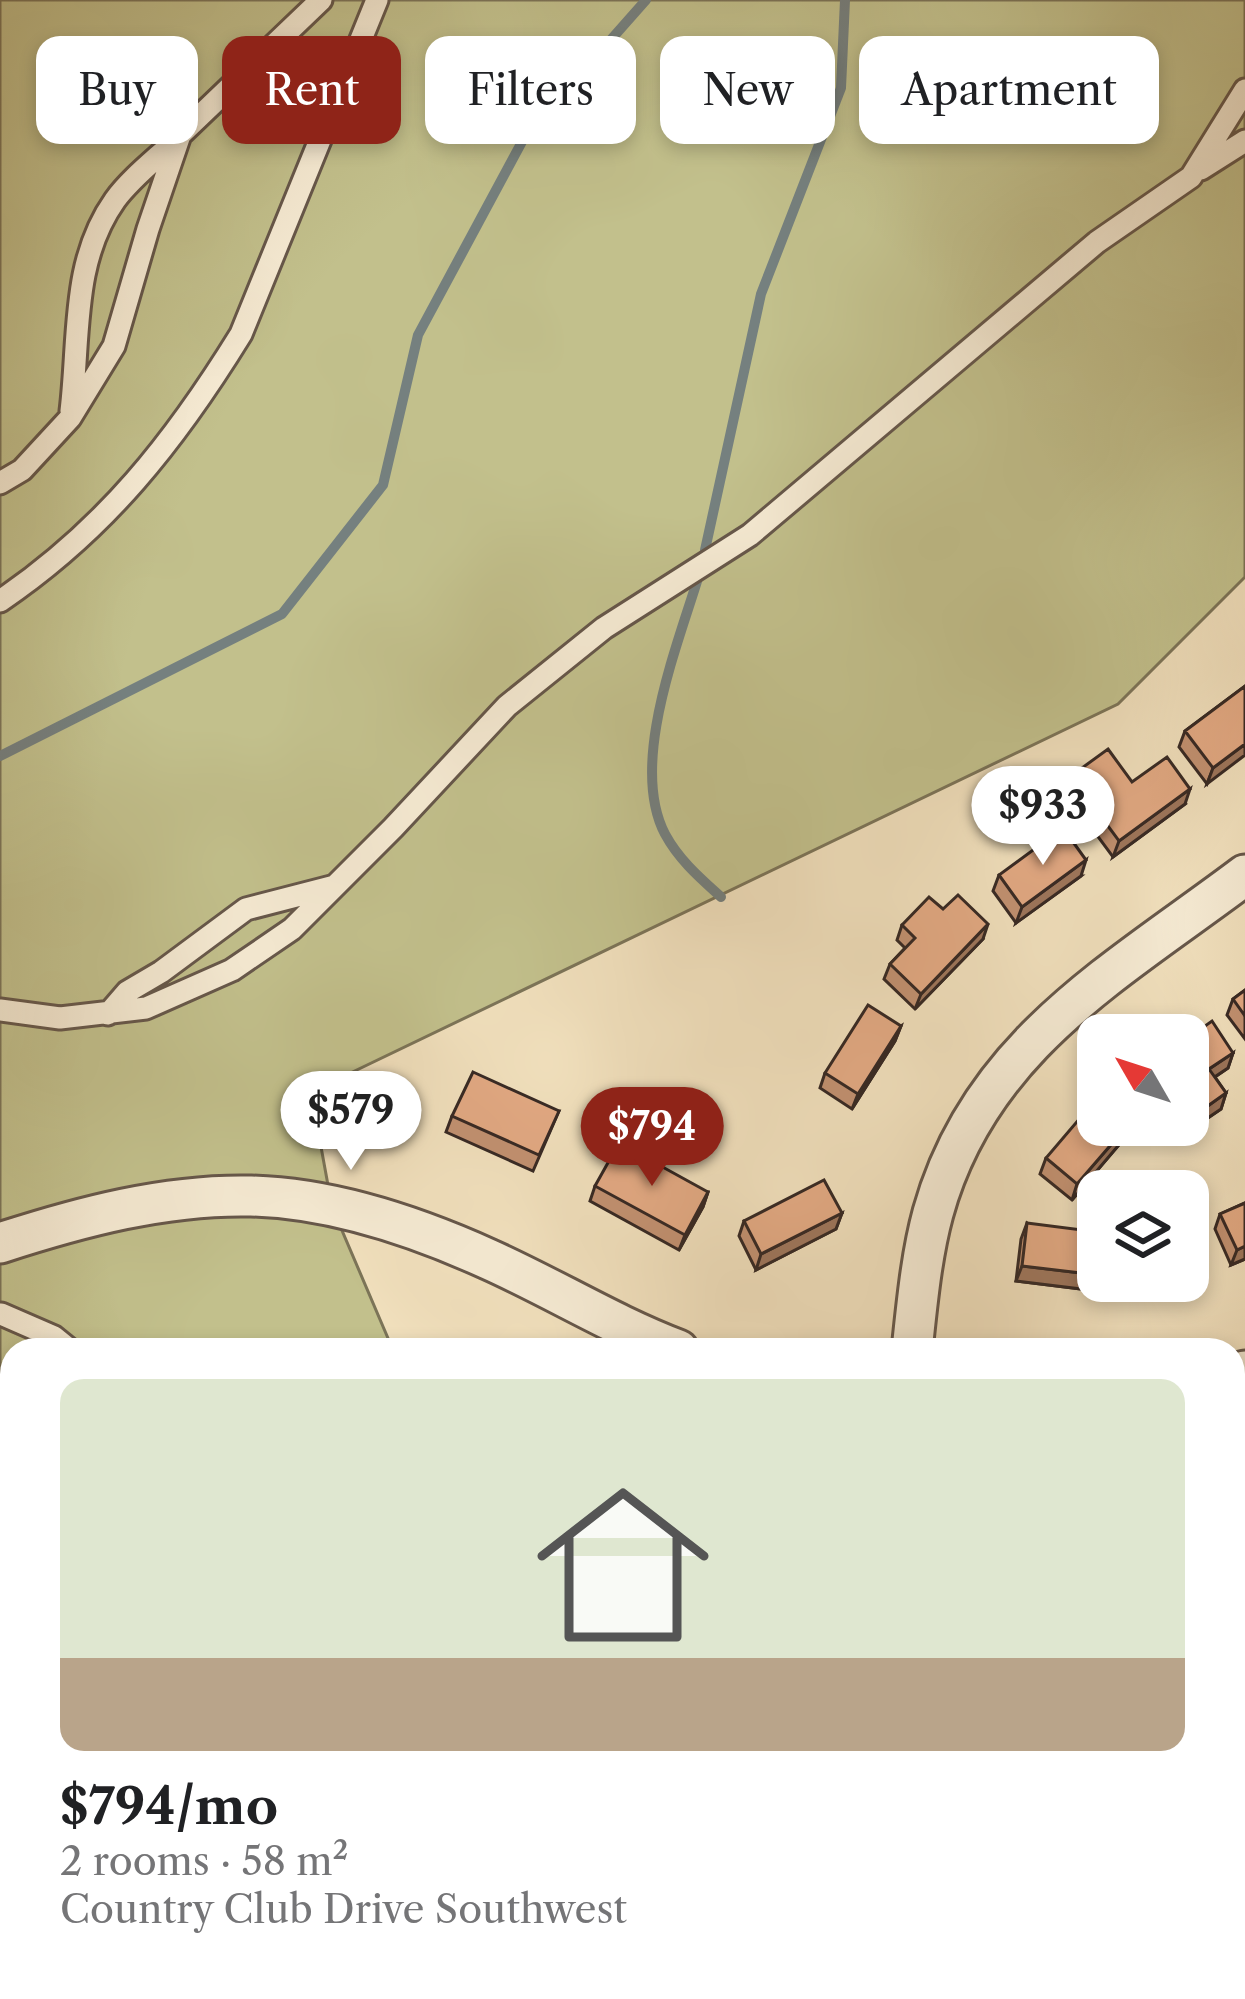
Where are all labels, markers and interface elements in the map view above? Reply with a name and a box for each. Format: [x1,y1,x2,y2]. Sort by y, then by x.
chip: Buy [36,36,198,144]
chip: Rent [222,36,401,144]
chip: Filters [425,36,636,144]
chip: New [660,36,835,144]
chip: Apartment [859,36,1159,144]
pin: $933 [972,766,1114,868]
text: $933 [998,781,1088,829]
north arrow [1077,1014,1209,1146]
map controls [1077,1014,1209,1302]
pin: $579 [280,1071,422,1173]
text: $579 [308,1086,394,1134]
pin: $794 [581,1087,723,1189]
text: $794 [608,1102,696,1150]
button: layers [1077,1170,1209,1302]
icon: home [515,1457,731,1673]
text: $794/mo [60,1775,278,1837]
text: 2 rooms · 58 m² [60,1837,349,1885]
text: Country Club Drive Southwest [60,1885,627,1933]

